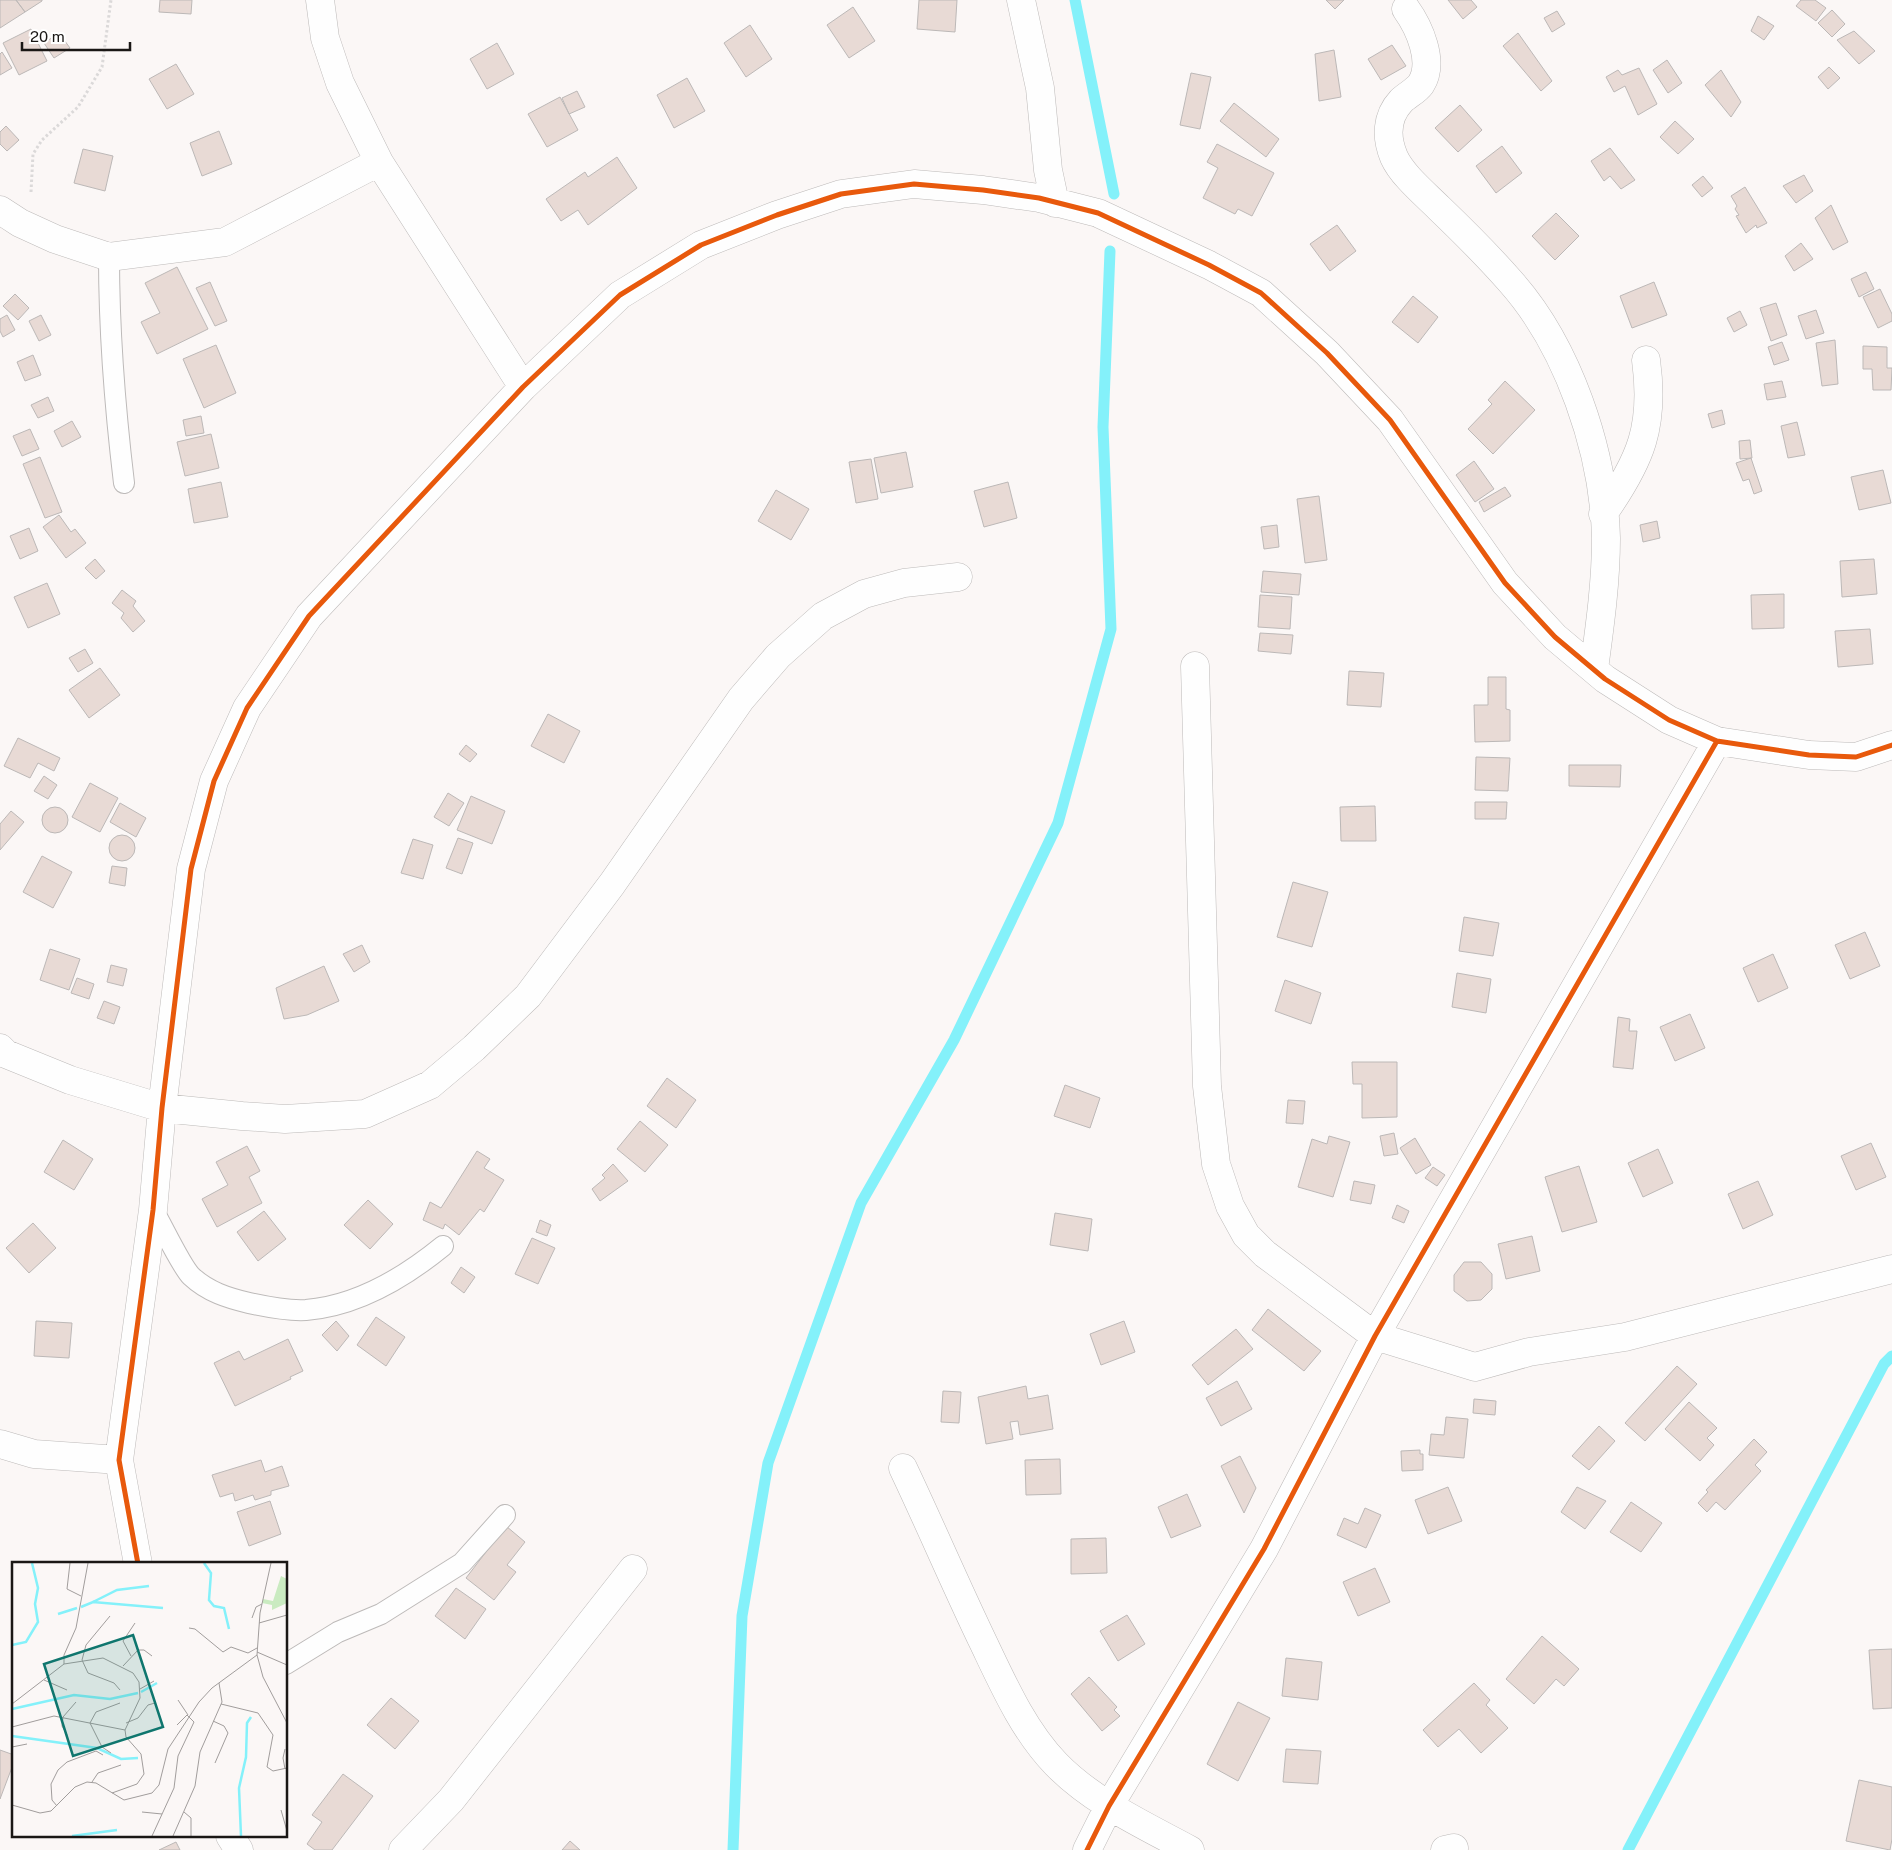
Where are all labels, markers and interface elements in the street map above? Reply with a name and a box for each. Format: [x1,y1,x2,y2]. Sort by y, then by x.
scale bar [22,20,130,52]
text: 20 m [30,28,65,45]
inset map [12,1562,288,1838]

